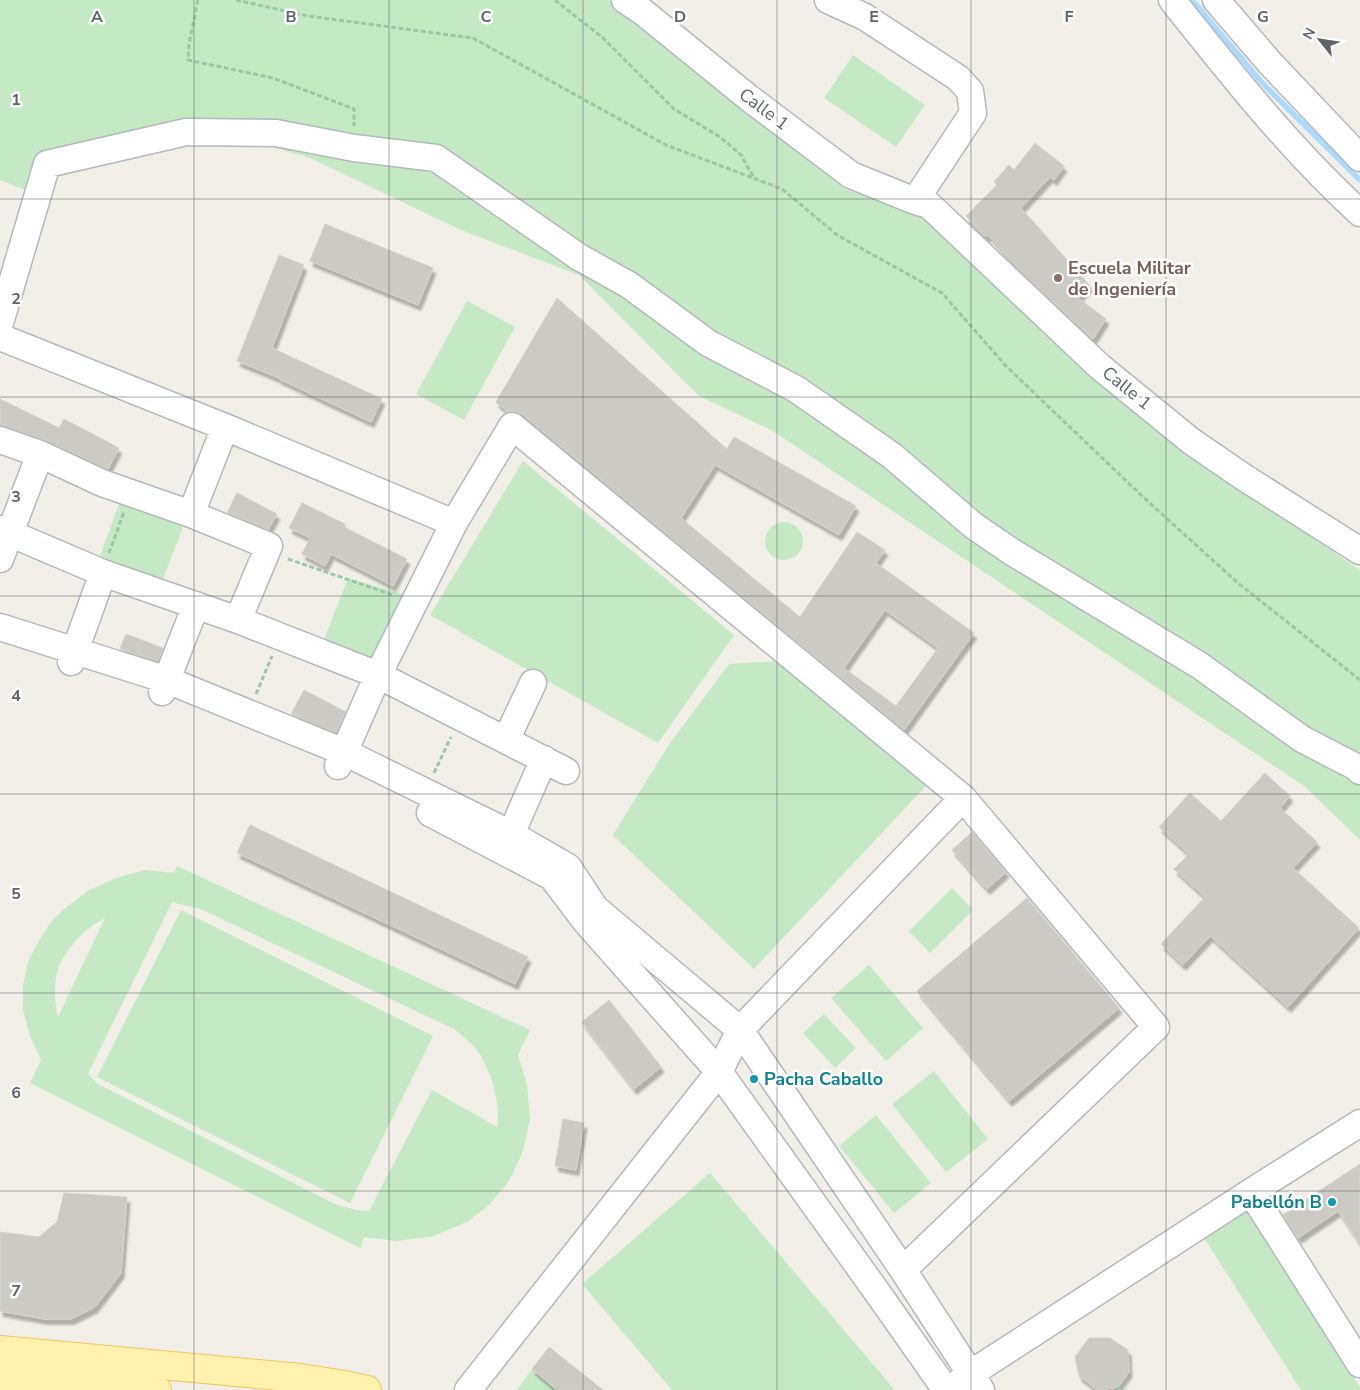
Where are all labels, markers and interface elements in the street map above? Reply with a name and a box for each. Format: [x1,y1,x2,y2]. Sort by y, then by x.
text: A [91,6,103,28]
text: B [285,6,297,28]
text: C [481,6,492,28]
text: D [674,6,686,28]
text: E [869,6,879,28]
text: F [1065,6,1074,28]
text: G [1257,6,1269,28]
north arrow [1295,15,1345,65]
text: N [1298,24,1320,43]
street label: Calle 1 [734,82,794,136]
text: 1 [11,89,21,111]
place label: Escuela Militar de Ingeniería [1068,256,1191,301]
marker: Escuela Militar de Ingeniería [1052,272,1064,284]
text: 2 [11,288,21,310]
street label: Calle 1 [1097,361,1157,415]
text: 3 [11,486,21,508]
text: 4 [11,685,21,707]
text: 5 [11,883,21,905]
place label: Pacha Caballo [764,1067,883,1091]
marker: Pacha Caballo [748,1073,760,1085]
text: 6 [11,1082,21,1104]
place label: Pabellón B [1231,1190,1322,1214]
marker: Pabellón B [1326,1196,1338,1208]
text: 7 [11,1280,21,1302]

